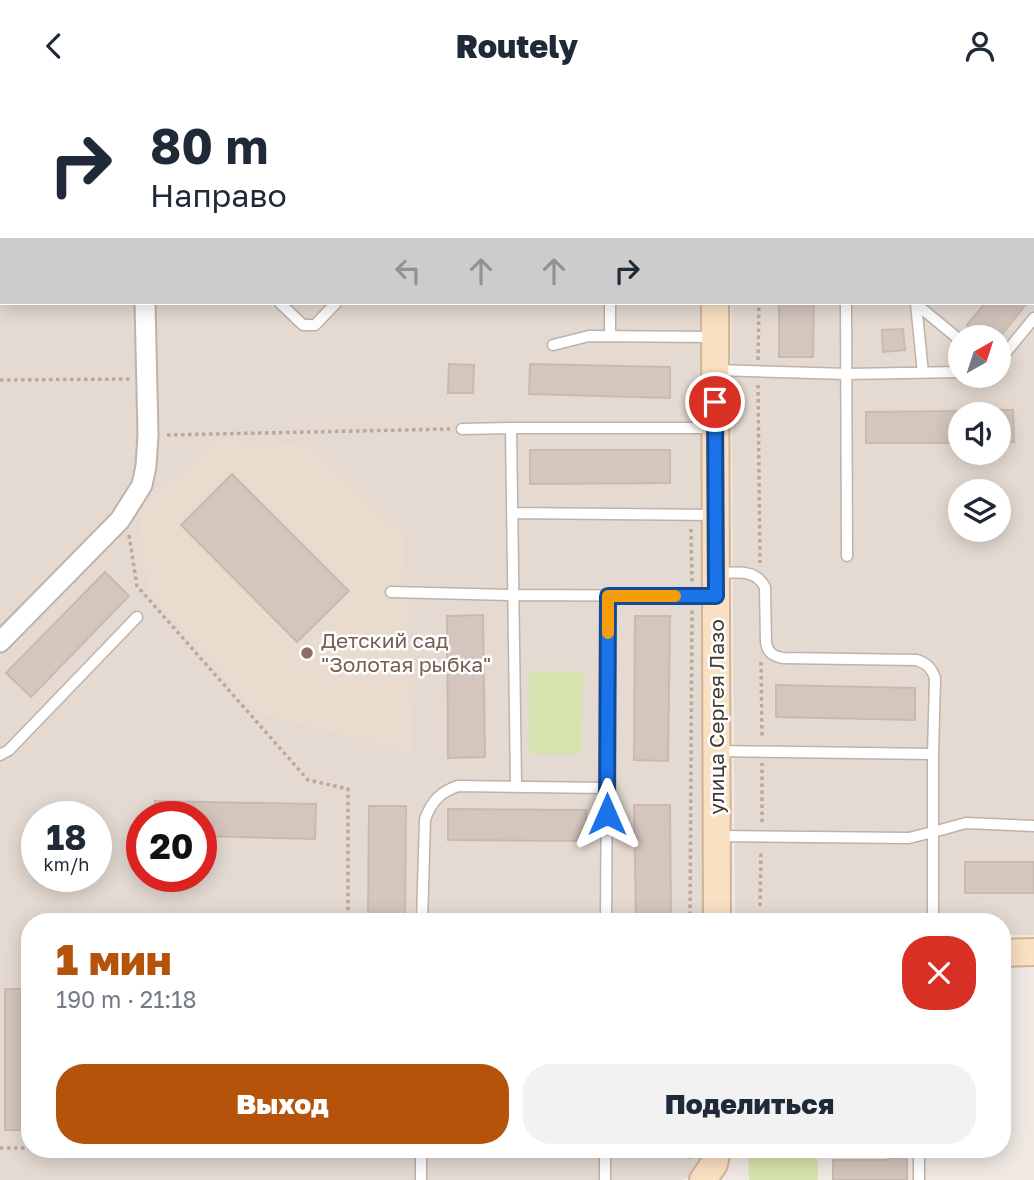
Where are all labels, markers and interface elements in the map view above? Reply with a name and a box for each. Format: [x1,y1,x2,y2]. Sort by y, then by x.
icon: back [35,27,73,65]
text: Routely [456,27,578,65]
icon: person [961,27,999,65]
text: 80 m [150,116,268,175]
icon: right [35,119,126,210]
text: Направо [150,176,287,214]
icon: left [389,252,427,290]
icon: ahead [462,252,500,290]
icon: ahead [535,252,573,290]
icon: right [608,252,646,290]
north arrow [948,325,1012,389]
map controls [948,325,1011,542]
pin [685,372,745,432]
icon: arrive [696,383,734,421]
button: sound [948,402,1011,465]
button: layers [948,479,1011,542]
street label: улица Сергея Лазо [703,619,729,815]
place label: Детский сад "Золотая рыбка" [321,627,491,677]
marker: Детский сад "Золотая рыбка" [299,645,315,661]
position arrow [570,777,644,851]
speed limit sign: 20 [126,801,217,892]
text: 18 [46,816,87,858]
text: km/h [44,853,89,875]
text: 1 мин [56,934,172,984]
button: close [902,936,976,1010]
text: 190 m · 21:18 [56,985,196,1013]
button: Выход [56,1064,509,1144]
button: Поделиться [523,1064,976,1144]

